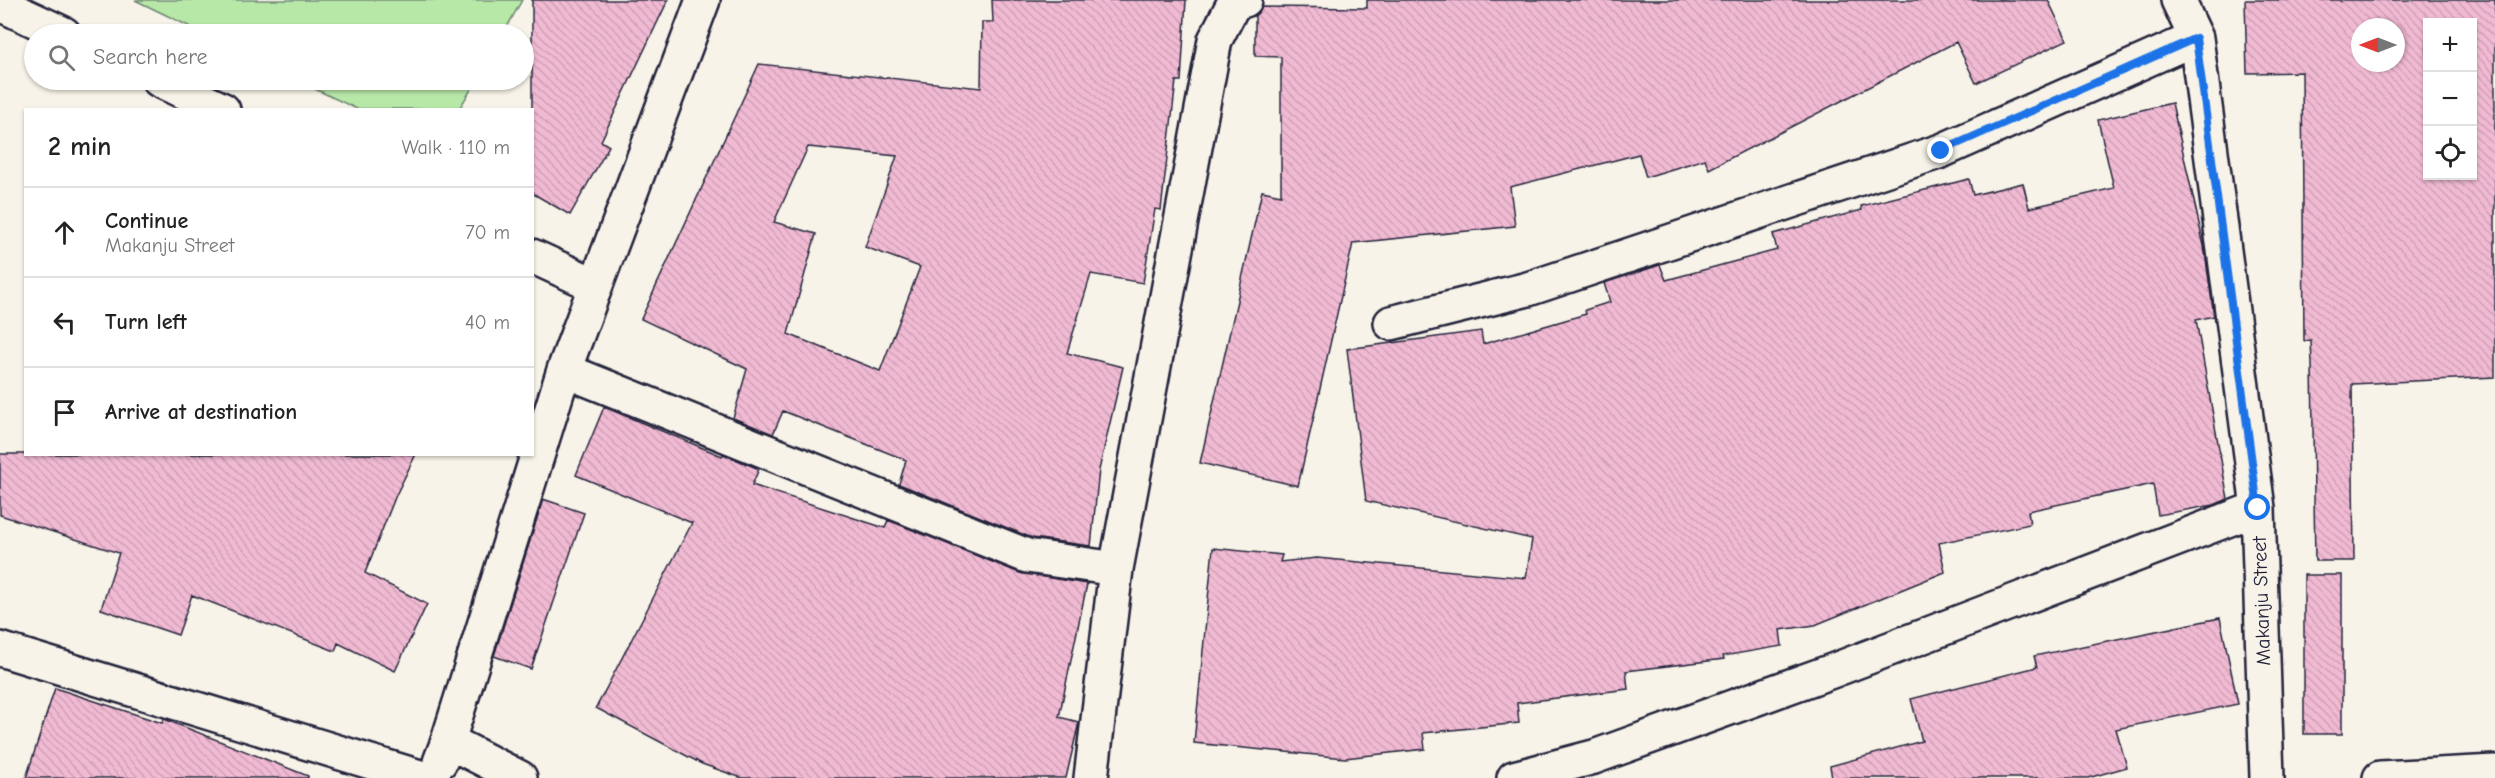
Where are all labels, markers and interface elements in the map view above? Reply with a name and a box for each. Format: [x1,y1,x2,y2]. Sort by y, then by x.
north arrow [2351,18,2405,72]
map controls [2423,18,2477,180]
button: + [2423,18,2477,72]
search box [24,24,534,90]
icon: search [45,41,78,74]
text: Search here [93,44,208,70]
button: − [2423,72,2477,126]
button: locate [2423,126,2477,180]
text: 2 min [48,132,111,162]
text: Walk · 110 m [402,136,510,159]
route end [1927,137,1953,163]
text: Continue [105,208,188,234]
icon: ahead [48,216,81,249]
text: 70 m [465,221,510,244]
text: Makanju Street [105,234,234,257]
icon: left [48,306,81,339]
text: Turn left [105,309,187,335]
text: 40 m [465,311,510,334]
icon: arrive [48,396,81,429]
text: Arrive at destination [105,399,297,425]
route start [2244,494,2270,520]
street label: Makanju Street [2248,535,2275,666]

